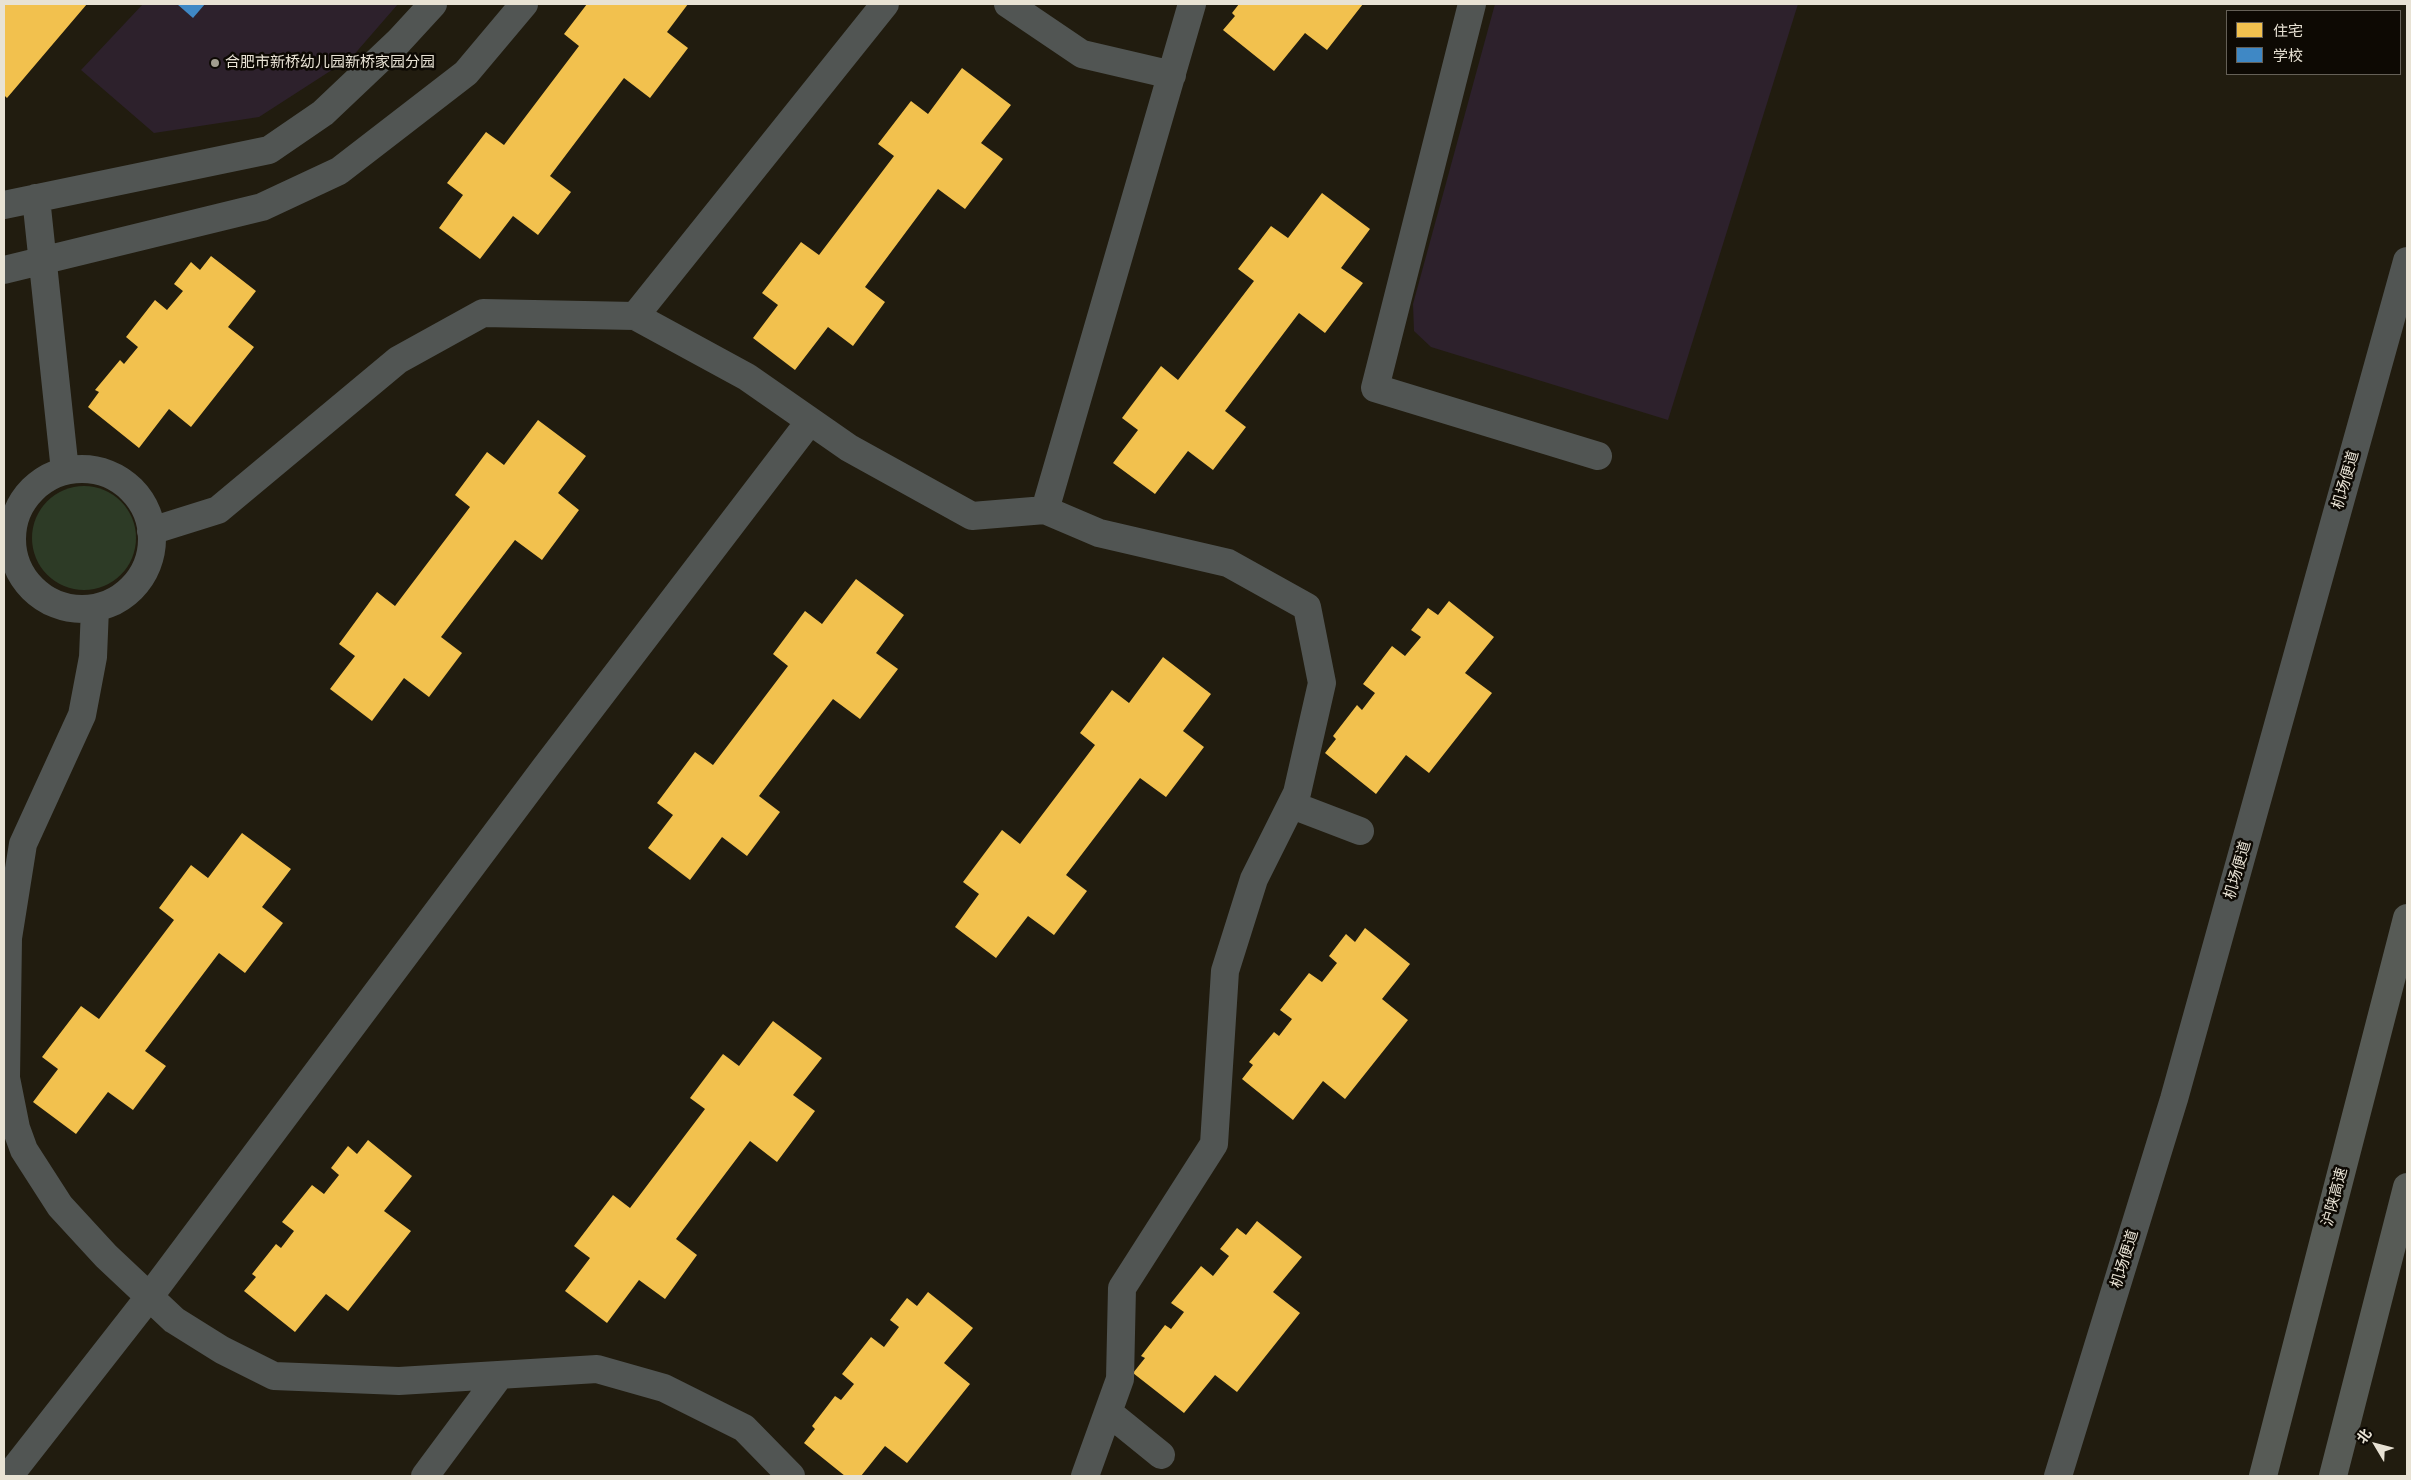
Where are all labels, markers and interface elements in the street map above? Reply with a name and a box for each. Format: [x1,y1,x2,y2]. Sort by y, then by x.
legend [2226,10,2401,75]
text: 住宅 [2273,21,2303,40]
text: 学校 [2273,46,2303,65]
place label: 合肥市新桥幼儿园新桥家园分园 [225,54,435,72]
marker: 合肥市新桥幼儿园新桥家园分园 [209,57,221,69]
street label: 机场便道 [2329,449,2363,511]
street label: 机场便道 [2221,839,2255,901]
street label: 沪陕高速 [2319,1166,2351,1228]
street label: 机场便道 [2108,1228,2142,1290]
north arrow [2351,1420,2401,1470]
text: 北 [2353,1425,2375,1447]

